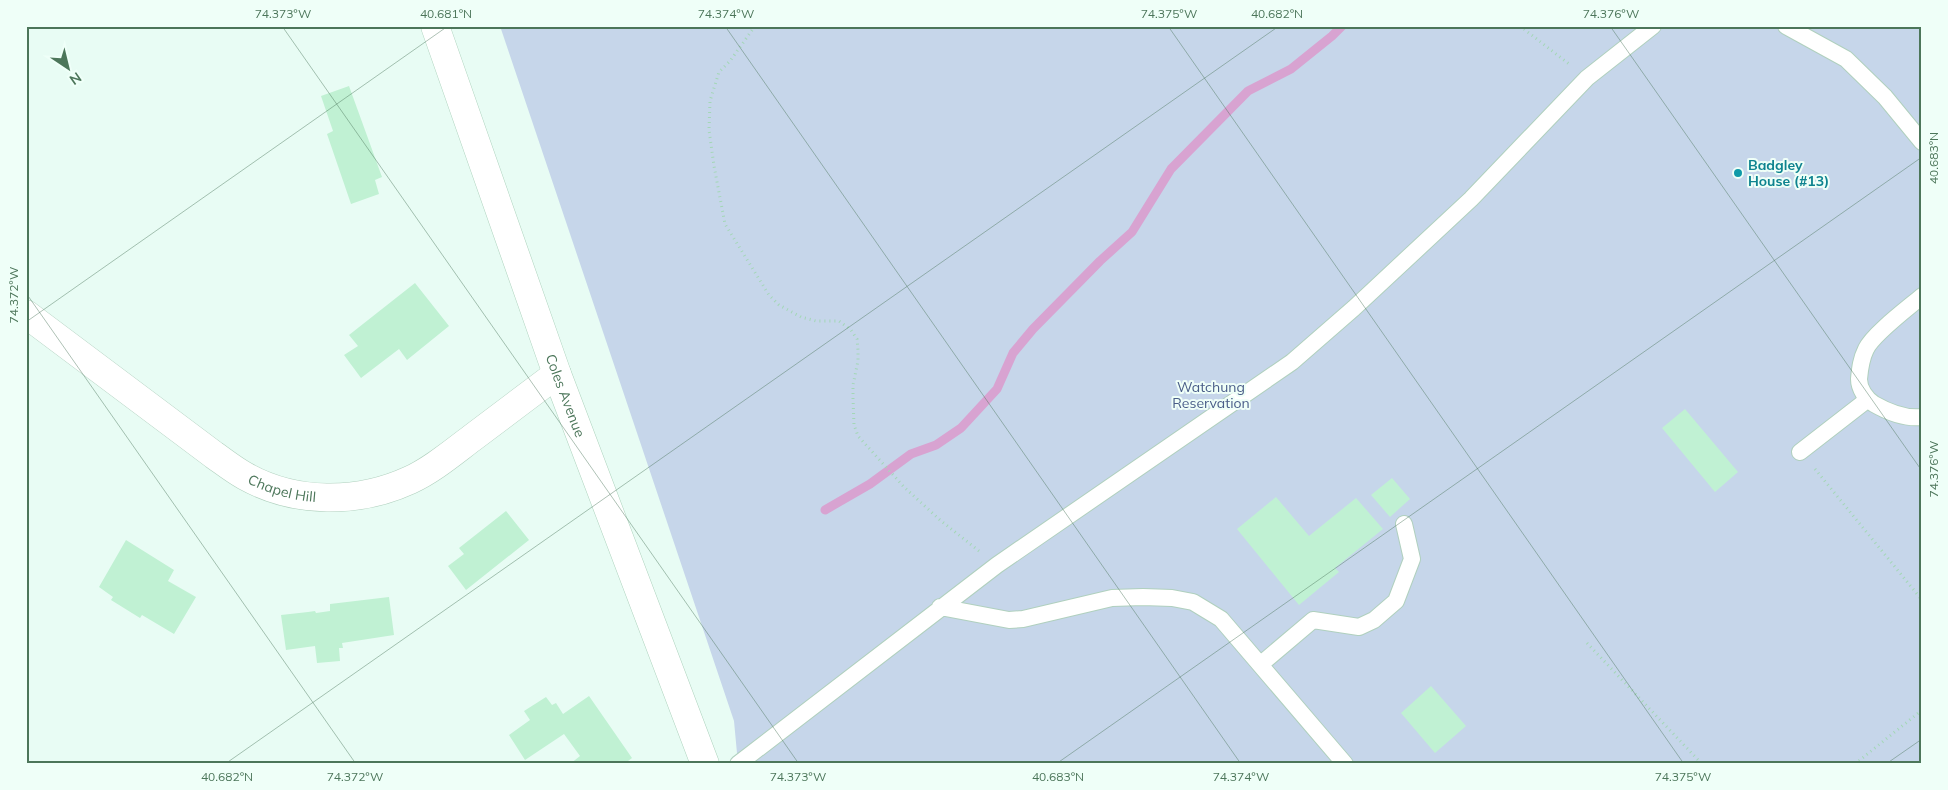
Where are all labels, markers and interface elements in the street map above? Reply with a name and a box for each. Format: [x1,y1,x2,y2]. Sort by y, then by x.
text: 74.373°W [255,6,311,21]
text: 40.681°N [420,6,472,21]
text: 74.374°W [698,6,754,21]
text: 74.375°W [1141,6,1197,21]
text: 40.682°N [1251,6,1303,21]
text: 74.376°W [1583,6,1639,21]
north arrow [42,42,92,92]
text: N [66,68,85,89]
text: 40.683°N [1926,132,1941,184]
place label: Badgley House (#13) [1748,156,1829,190]
marker: Badgley House (#13) [1732,167,1744,179]
text: 74.372°W [6,267,21,323]
street label: Coles Avenue [542,352,589,440]
park label: Watchung Reservation [1172,378,1250,412]
text: 74.376°W [1926,441,1941,497]
street label: Chapel Hill [245,470,317,506]
text: 40.682°N [201,769,253,784]
text: 74.372°W [327,769,383,784]
text: 74.373°W [770,769,826,784]
text: 40.683°N [1032,769,1084,784]
text: 74.374°W [1213,769,1269,784]
text: 74.375°W [1655,769,1711,784]

